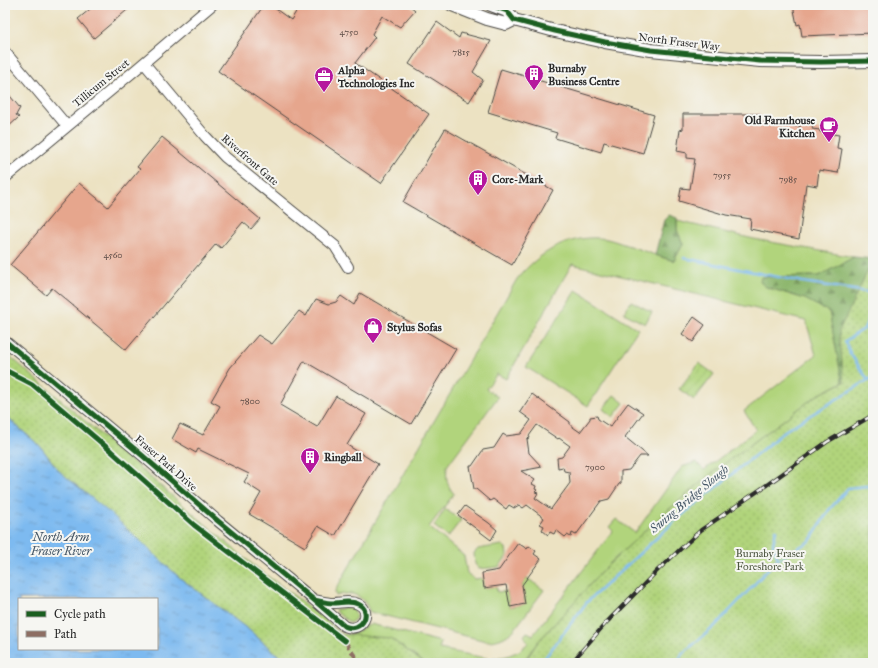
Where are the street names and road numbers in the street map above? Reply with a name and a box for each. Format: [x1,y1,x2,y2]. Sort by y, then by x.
street label: North Fraser Way [638,31,721,54]
street label: Tillicum Street [70,56,132,110]
street label: Riverfront Gate [219,132,281,189]
street label: Fraser Park Drive [132,432,200,494]

